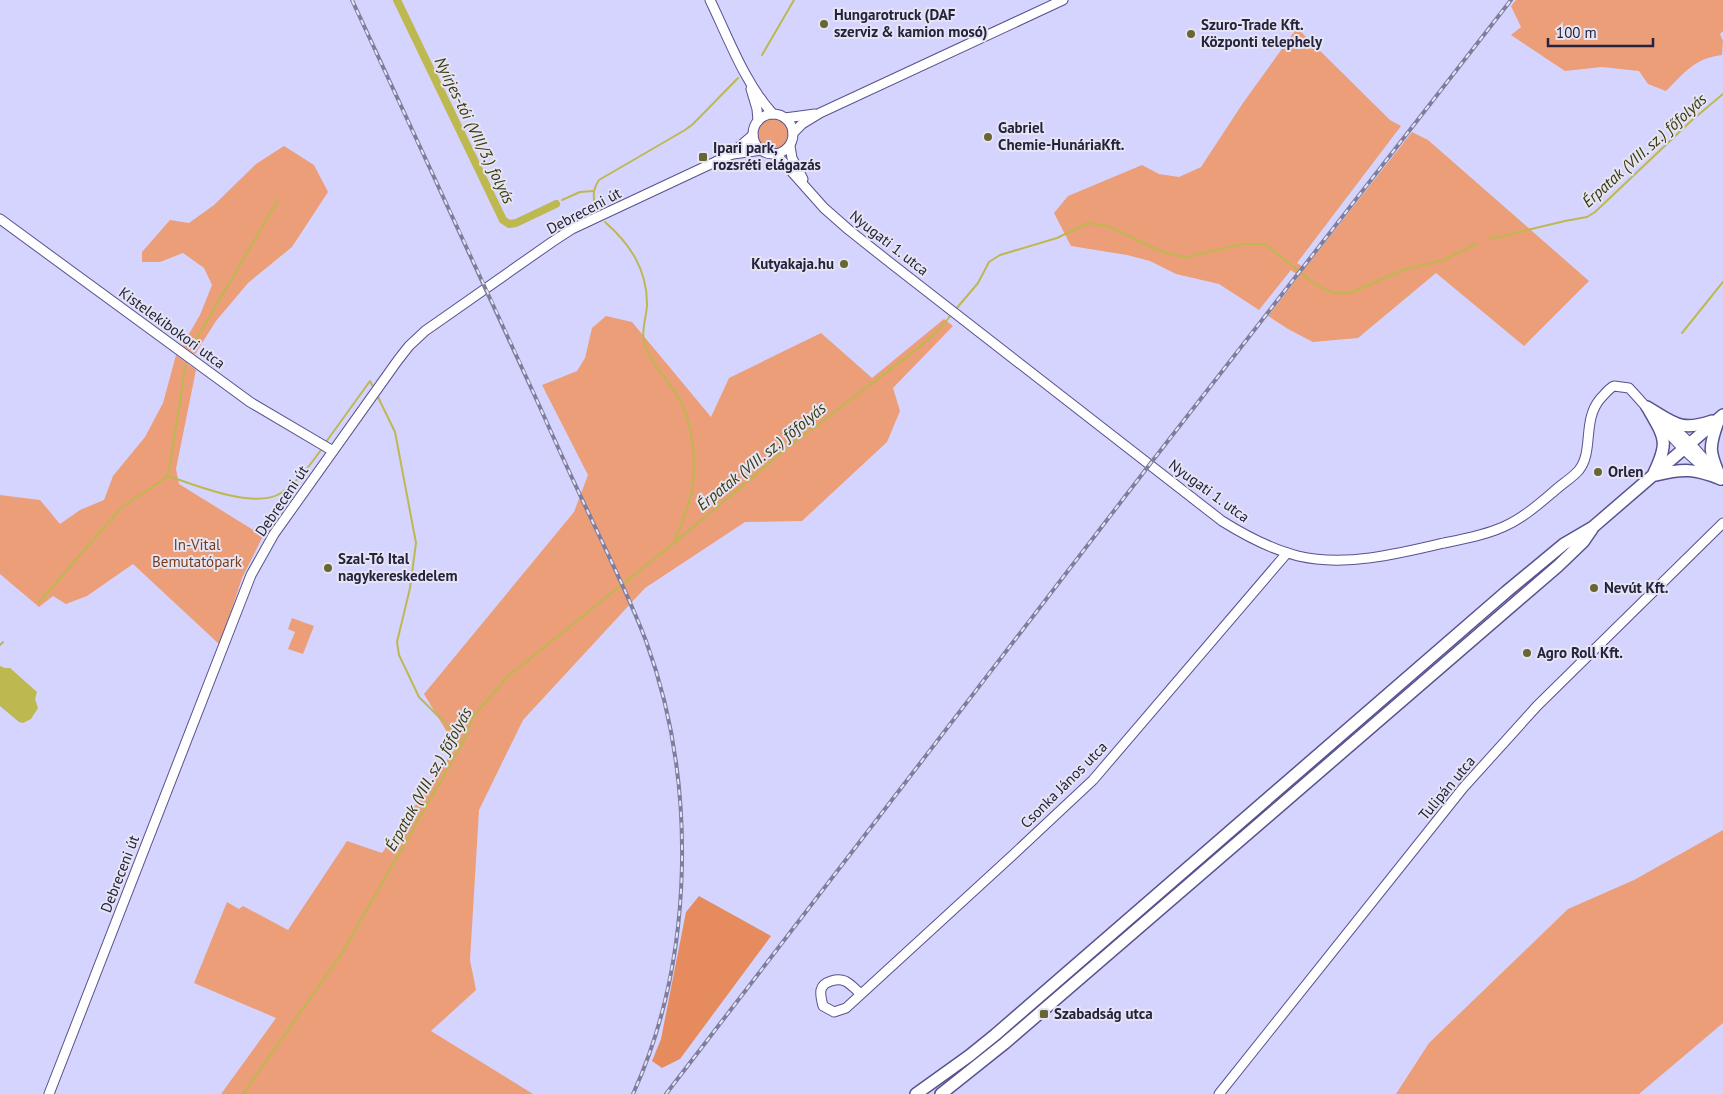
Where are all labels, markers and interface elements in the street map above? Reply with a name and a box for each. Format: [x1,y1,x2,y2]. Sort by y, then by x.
place label: Hungarotruck (DAF szerviz & kamion mosó) [834,5,987,41]
place label: Szuro-Trade Kft. Központi telephely [1201,15,1323,51]
scale bar [1548,15,1653,47]
marker: Hungarotruck (DAF szerviz & kamion mosó) [818,18,830,30]
text: 100 m [1556,23,1597,42]
marker: Szuro-Trade Kft. Központi telephely [1185,28,1197,40]
water label: Nyírjes-tói (VIII/3.) folyás [431,53,520,207]
water label: Érpatak (VIII. sz.) főfolyás [1578,88,1711,211]
place label: Gabriel Chemie-HunáriaKft. [998,118,1125,154]
marker: Gabriel Chemie-HunáriaKft. [982,131,994,143]
place label: Ipari park, rozsréti elágazás [713,138,821,174]
marker: Ipari park, rozsréti elágazás [697,151,709,163]
street label: Debreceni út [543,183,624,238]
street label: Nyugati 1. utca [846,206,933,279]
place label: Kutyakaja.hu [751,254,834,273]
marker: Kutyakaja.hu [838,258,850,270]
street label: Kistelekibokori utca [115,283,229,373]
water label: Érpatak (VIII. sz.) főfolyás [692,397,830,514]
street label: Nyugati 1. utca [1165,455,1253,526]
street label: Debreceni út [251,462,312,540]
place label: Orlen [1608,462,1644,481]
marker: Orlen [1592,466,1604,478]
park label: In-Vital Bemutatópark [152,535,243,571]
place label: Szal-Tó Ital nagykereskedelem [338,549,457,585]
marker: Szal-Tó Ital nagykereskedelem [322,562,334,574]
place label: Nevút Kft. [1604,578,1669,597]
marker: Nevút Kft. [1588,582,1600,594]
place label: Agro Roll Kft. [1537,643,1623,662]
marker: Agro Roll Kft. [1521,647,1533,659]
water label: Érpatak (VIII. sz.) főfolyás [380,703,476,854]
street label: Csonka János utca [1016,737,1111,832]
street label: Tulipán utca [1414,752,1479,824]
street label: Debreceni út [96,832,143,915]
place label: Szabadság utca [1054,1004,1153,1023]
marker: Szabadság utca [1038,1008,1050,1020]

